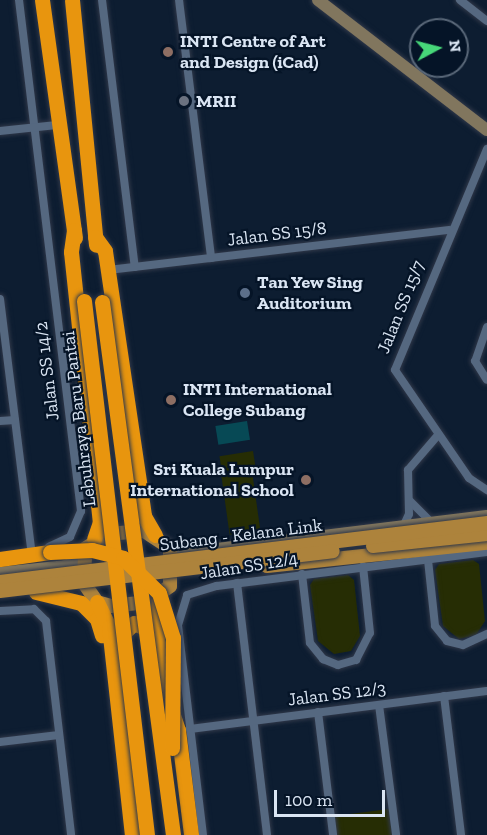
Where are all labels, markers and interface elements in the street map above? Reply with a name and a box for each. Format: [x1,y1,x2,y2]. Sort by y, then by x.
north arrow [409,18,469,78]
place label: INTI Centre of Art and Design (iCad) [180,31,326,74]
text: N [445,39,466,53]
marker: INTI Centre of Art and Design (iCad) [161,45,175,59]
place label: MRII [196,90,236,112]
marker: MRII [177,94,191,108]
street label: Jalan SS 15/8 [226,217,328,251]
street label: Jalan SS 15/7 [373,257,429,357]
place label: Tan Yew Sing Auditorium [257,272,364,314]
marker: Tan Yew Sing Auditorium [238,286,252,300]
street label: Jalan SS 14/2 [30,320,64,422]
street label: Lebuhraya Baru Pantai [58,330,100,508]
place label: INTI International College Subang [183,379,332,422]
marker: INTI International College Subang [164,393,178,407]
place label: Sri Kuala Lumpur International School [130,459,294,502]
marker: Sri Kuala Lumpur International School [299,473,313,487]
street label: Subang - Kelana Link [159,514,323,556]
street label: Jalan SS 12/4 [199,548,299,584]
street label: Jalan SS 12/3 [287,677,387,711]
scale bar [277,778,388,816]
text: 100 m [285,789,332,811]

